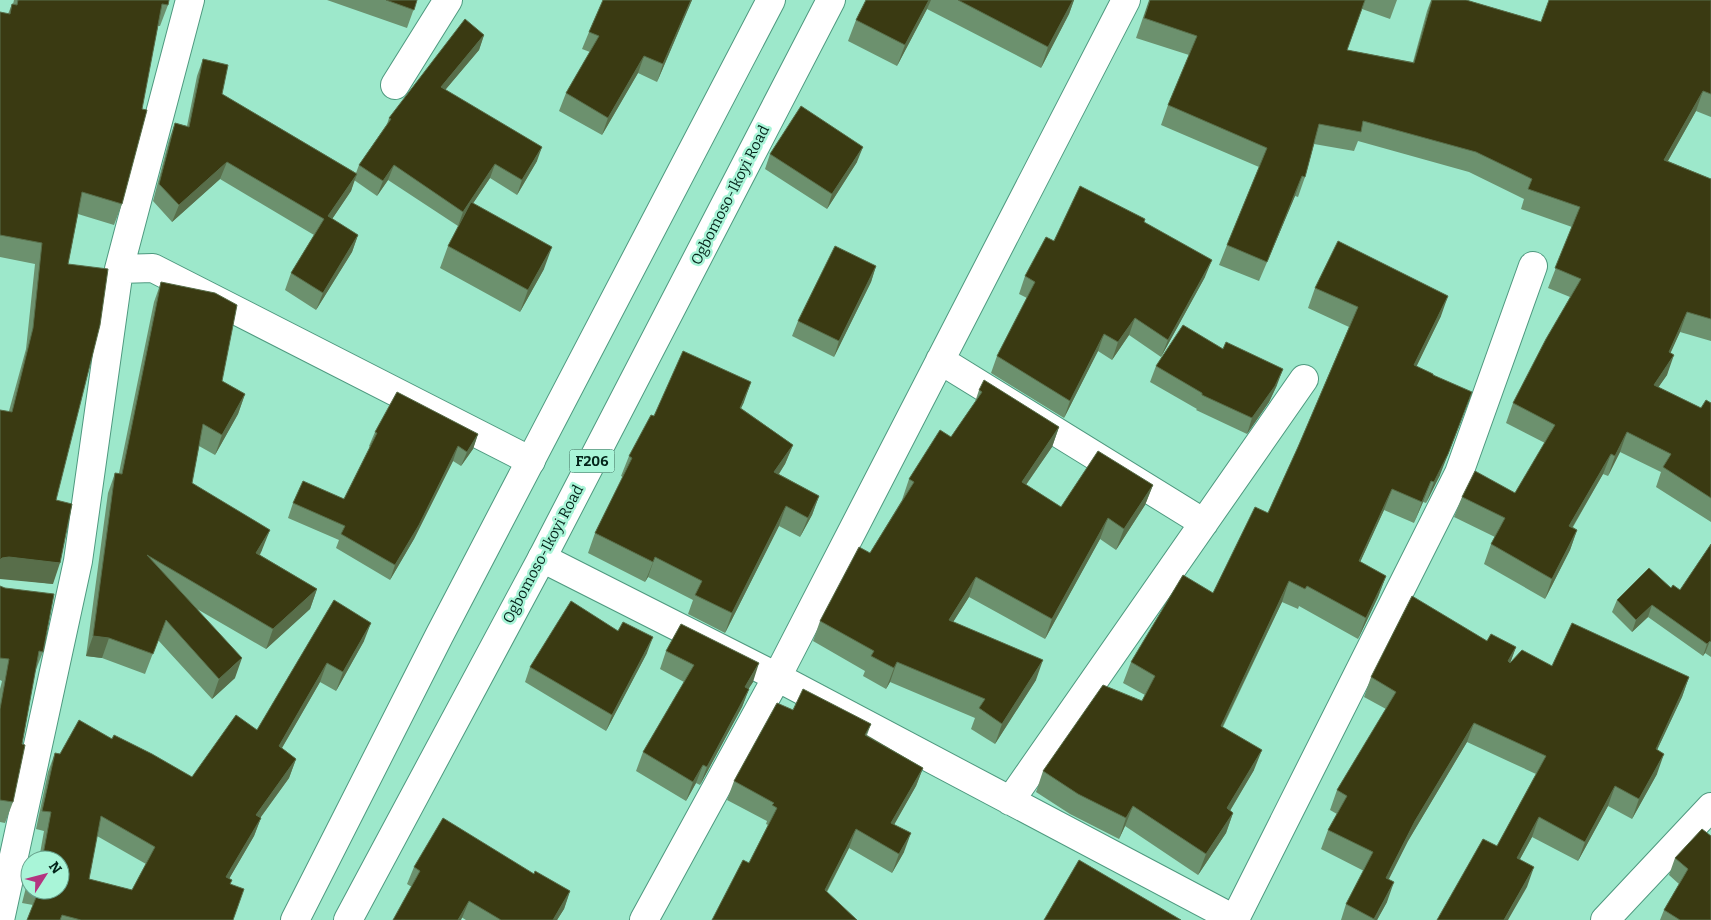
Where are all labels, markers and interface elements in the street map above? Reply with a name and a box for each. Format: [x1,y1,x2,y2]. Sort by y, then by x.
street label: Ogbomoso-Ikoyi Road [687,122,773,268]
road number: F206 [570,450,614,472]
street label: Ogbomoso-Ikoyi Road [499,482,587,626]
north arrow [20,850,70,900]
text: N [45,858,65,877]

